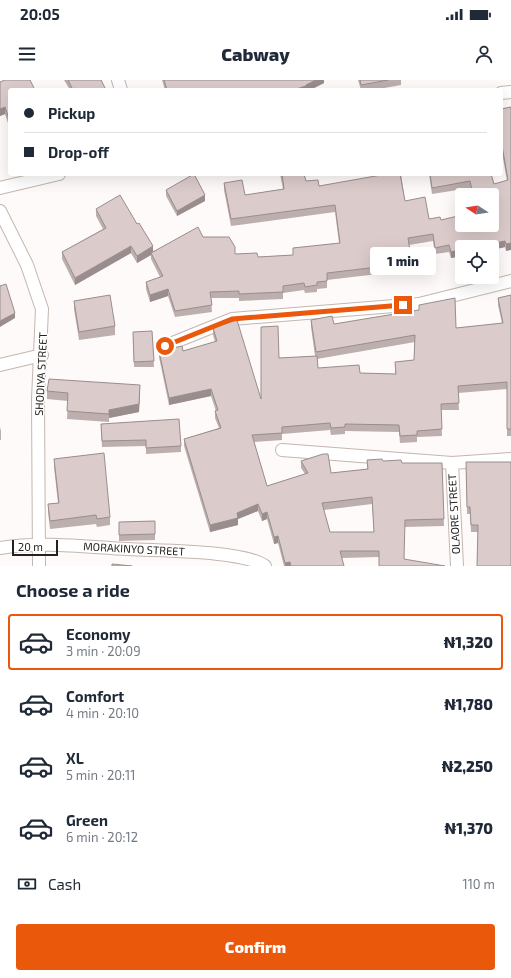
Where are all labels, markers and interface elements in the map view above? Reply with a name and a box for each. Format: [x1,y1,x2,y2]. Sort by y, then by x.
text: 20:05 [20,5,60,23]
icon: menu [16,43,38,65]
text: Cabway [221,43,290,65]
icon: person [473,43,495,65]
text: Pickup [48,104,95,122]
text: Drop-off [48,143,109,161]
north arrow [455,188,499,232]
map controls [455,188,499,284]
button: locate [455,240,499,284]
callout: 1 min [370,247,436,275]
text: 1 min [387,253,419,269]
route end [394,296,412,314]
street label: SHODIYA STREET [32,331,49,416]
route start [156,337,174,355]
street label: OLAORE STREET [445,473,462,555]
scale bar [12,538,58,557]
street label: MORAKINYO STREET [83,539,186,558]
text: 20 m [18,540,43,553]
text: Choose a ride [16,579,130,601]
icon: car [18,624,54,660]
text: Economy [66,625,131,643]
text: ₦1,320 [444,633,493,651]
text: 3 min · 20:09 [66,643,141,659]
icon: car [18,686,54,722]
text: Comfort [66,687,124,705]
text: ₦1,780 [444,695,493,713]
text: 4 min · 20:10 [66,705,139,721]
icon: car [18,748,54,784]
text: XL [66,749,84,767]
text: ₦2,250 [442,757,493,775]
text: 5 min · 20:11 [66,767,135,783]
icon: car [18,810,54,846]
text: Green [66,811,108,829]
text: ₦1,370 [445,819,493,837]
text: 6 min · 20:12 [66,829,138,845]
icon: cash [16,873,38,895]
text: Cash [48,875,81,893]
text: 110 m [463,876,495,892]
button: Confirm [16,924,495,970]

